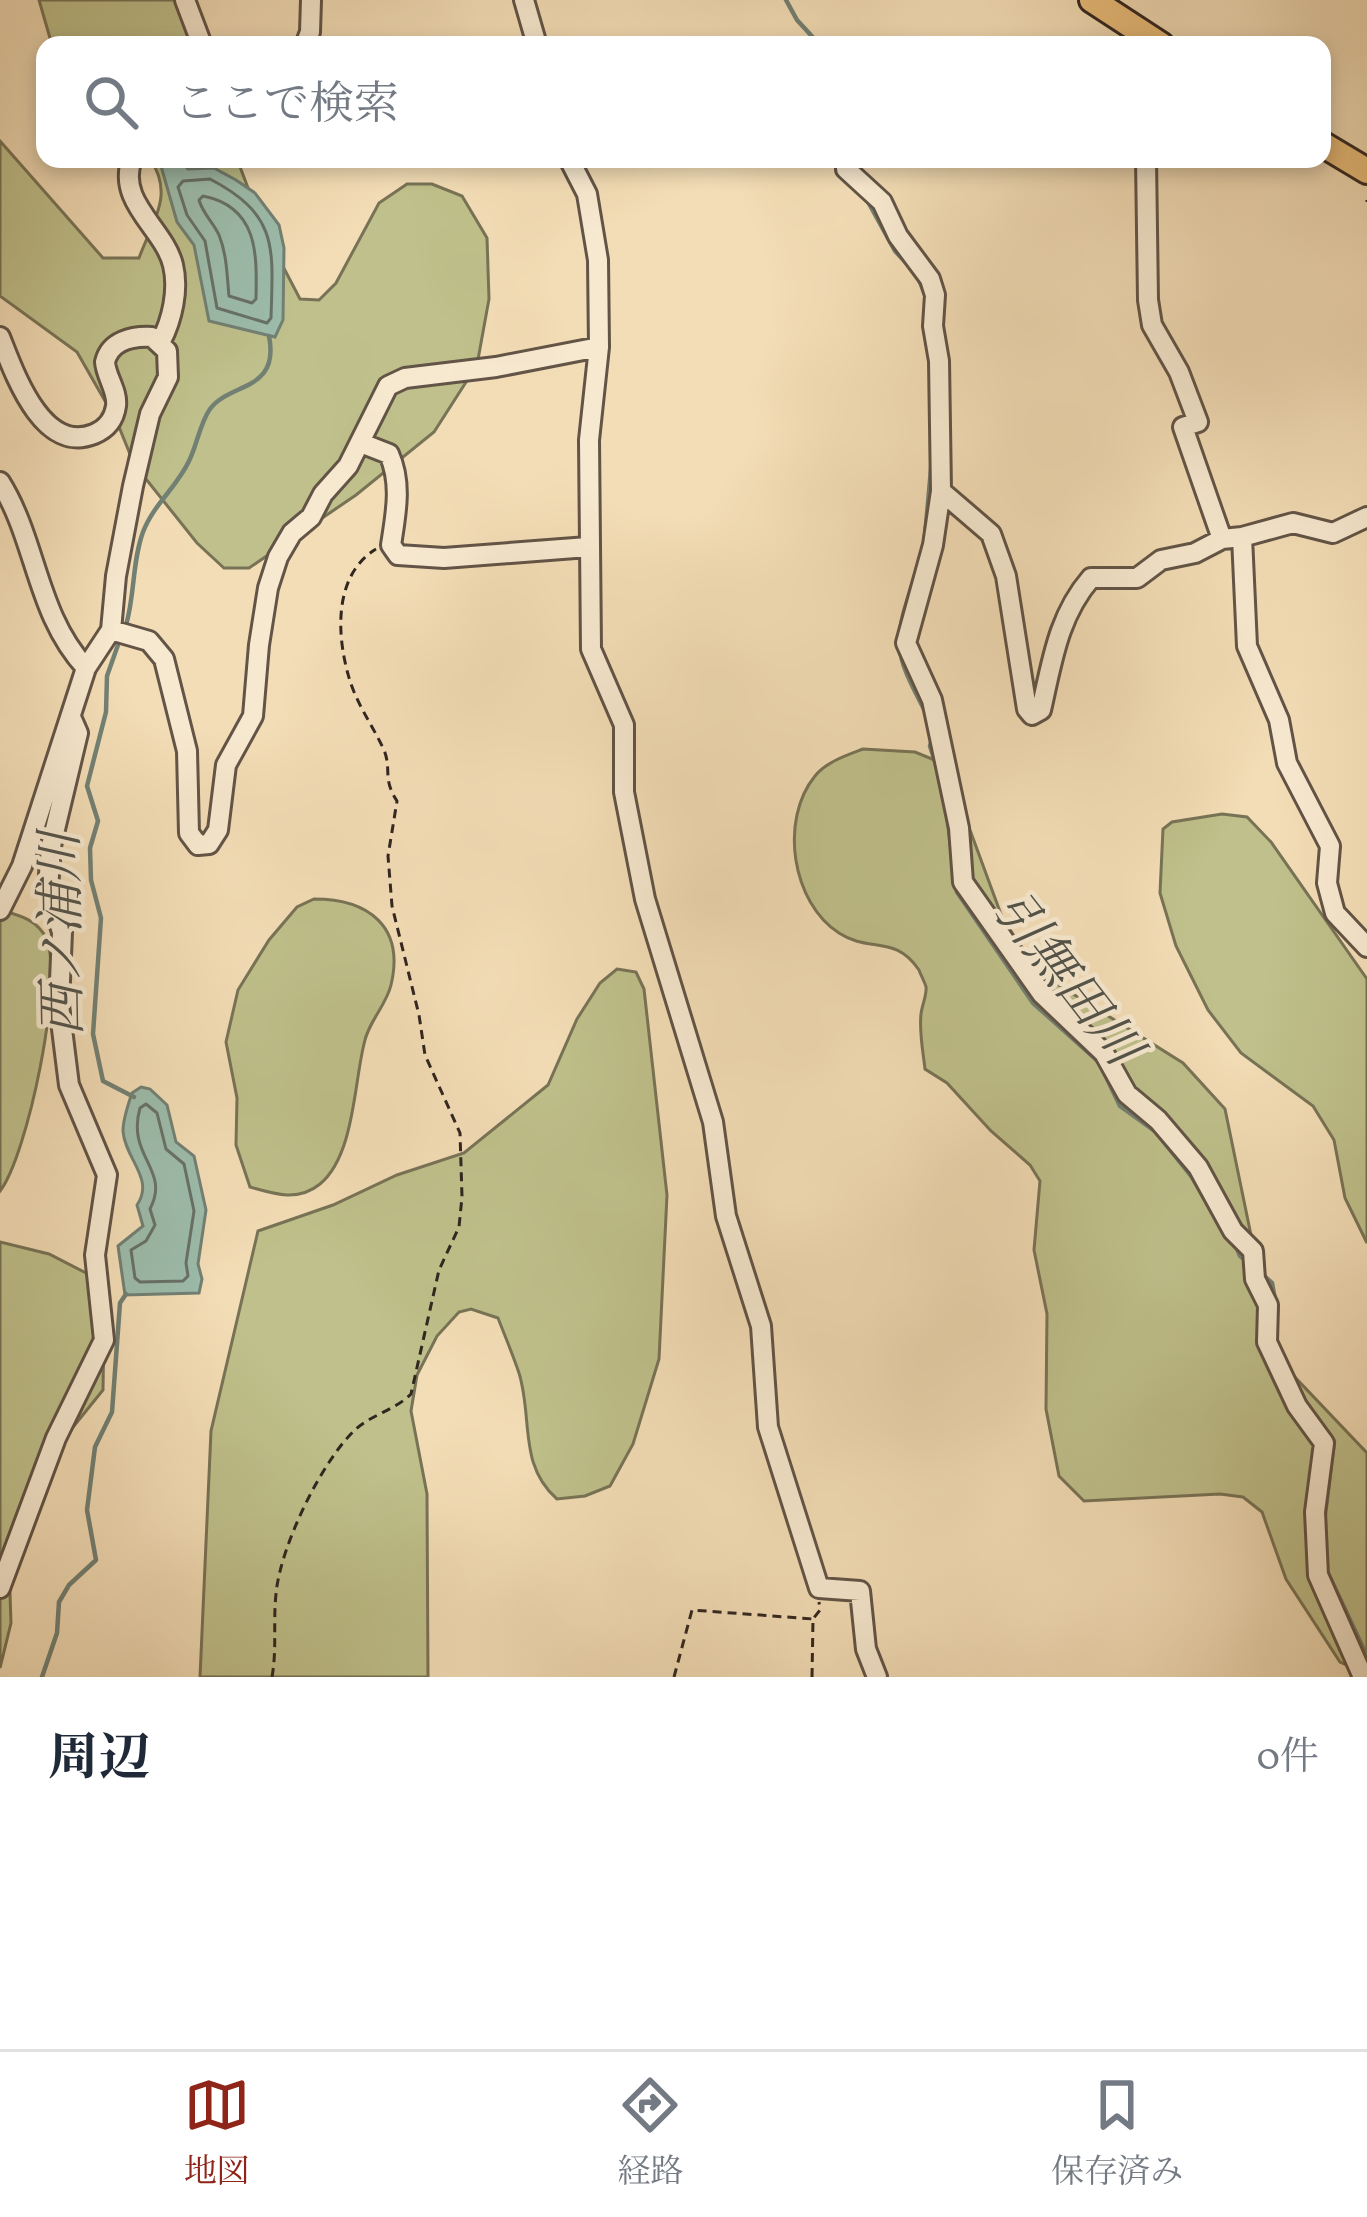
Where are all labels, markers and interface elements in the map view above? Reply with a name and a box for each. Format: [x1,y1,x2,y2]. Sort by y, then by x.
search box [36,36,1331,168]
icon: search [78,69,144,135]
text: ここで検索 [174,75,399,138]
water label: 西ノ浦川 [27,826,102,1037]
water label: 引無田川 [974,878,1158,1086]
text: 周辺 [48,1725,150,1796]
text: 0件 [1257,1732,1319,1786]
tab: 地図 [184,2072,250,2197]
tab: 経路 [617,2072,683,2197]
tab: 保存済み [1051,2072,1183,2197]

